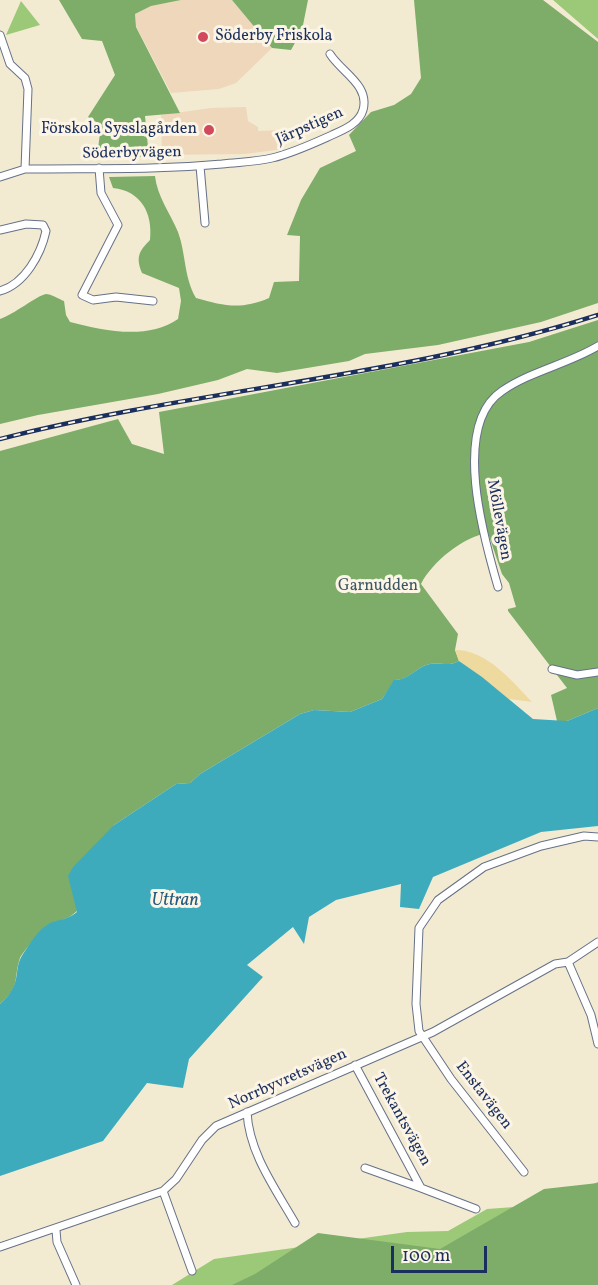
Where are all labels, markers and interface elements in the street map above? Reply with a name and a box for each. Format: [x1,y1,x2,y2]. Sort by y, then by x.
place label: Söderby Friskola [215,27,333,47]
marker: Söderby Friskola [196,30,210,44]
street label: Järpstigen [273,104,347,150]
place label: Förskola Sysslagården [41,120,197,140]
marker: Förskola Sysslagården [202,123,216,137]
street label: Söderbyvägen [82,144,182,164]
street label: Möllevägen [481,478,515,562]
park label: Garnudden [338,577,418,597]
water label: Uttran [151,891,199,913]
street label: Norrbyvretsvägen [226,1045,350,1115]
street label: Enstavägen [451,1058,515,1134]
street label: Trekantsvägen [368,1070,434,1170]
scale bar [394,1234,490,1272]
text: 100 m [402,1244,451,1269]

